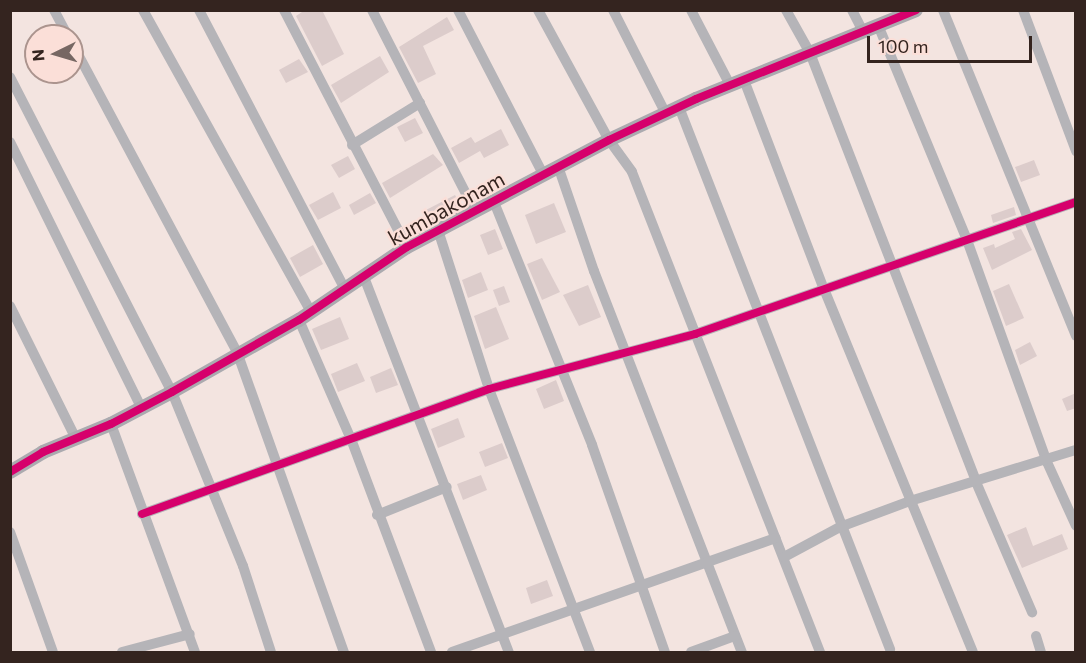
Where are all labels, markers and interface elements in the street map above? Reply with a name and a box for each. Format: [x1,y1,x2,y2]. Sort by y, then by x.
north arrow [24,24,84,84]
scale bar [870,24,1035,62]
text: 100 m [878,35,928,57]
text: N [28,49,48,62]
street label: kumbakonam [383,166,509,250]

